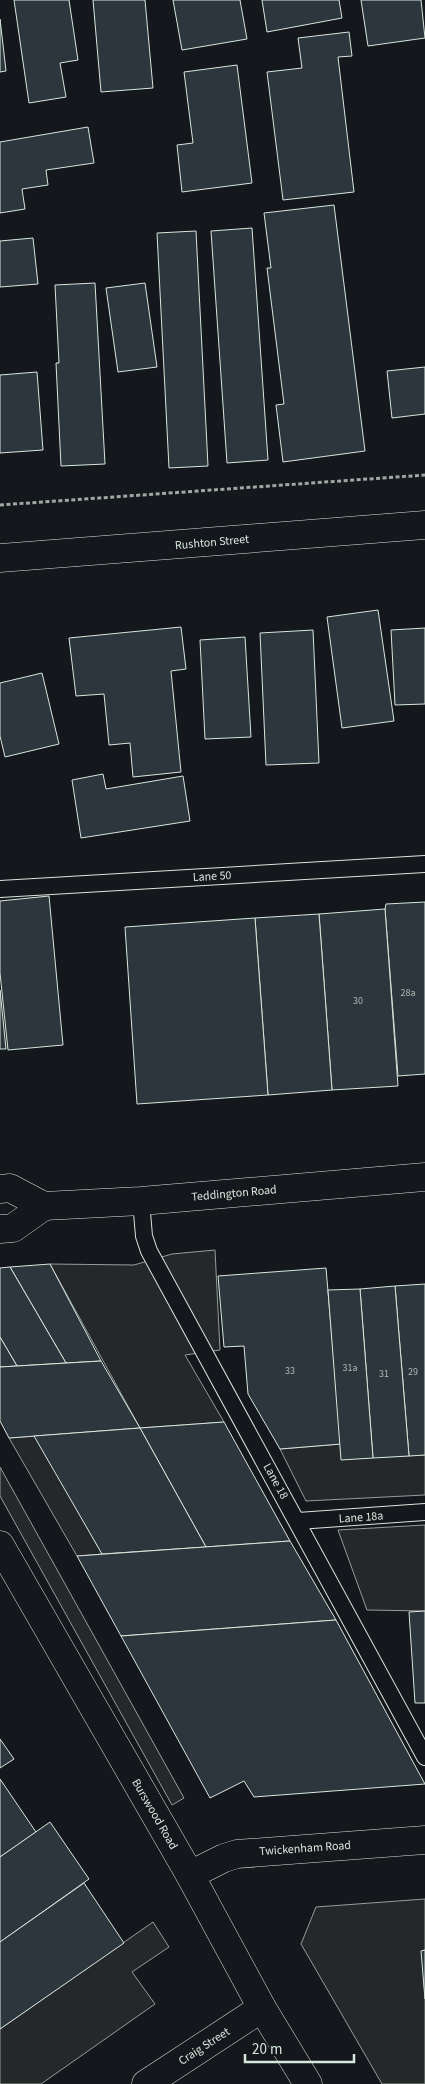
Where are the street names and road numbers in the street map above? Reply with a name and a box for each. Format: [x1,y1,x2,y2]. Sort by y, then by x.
street label: Rushton Street [174,531,250,554]
street label: Lane 50 [192,867,232,886]
street label: Teddington Road [191,1181,277,1206]
street label: Lane 18 [259,1460,292,1502]
street label: Lane 18a [338,1507,384,1528]
street label: Burswood Road [127,1776,182,1853]
street label: Twickenham Road [259,1837,352,1860]
street label: Craig Street [175,2023,233,2069]

